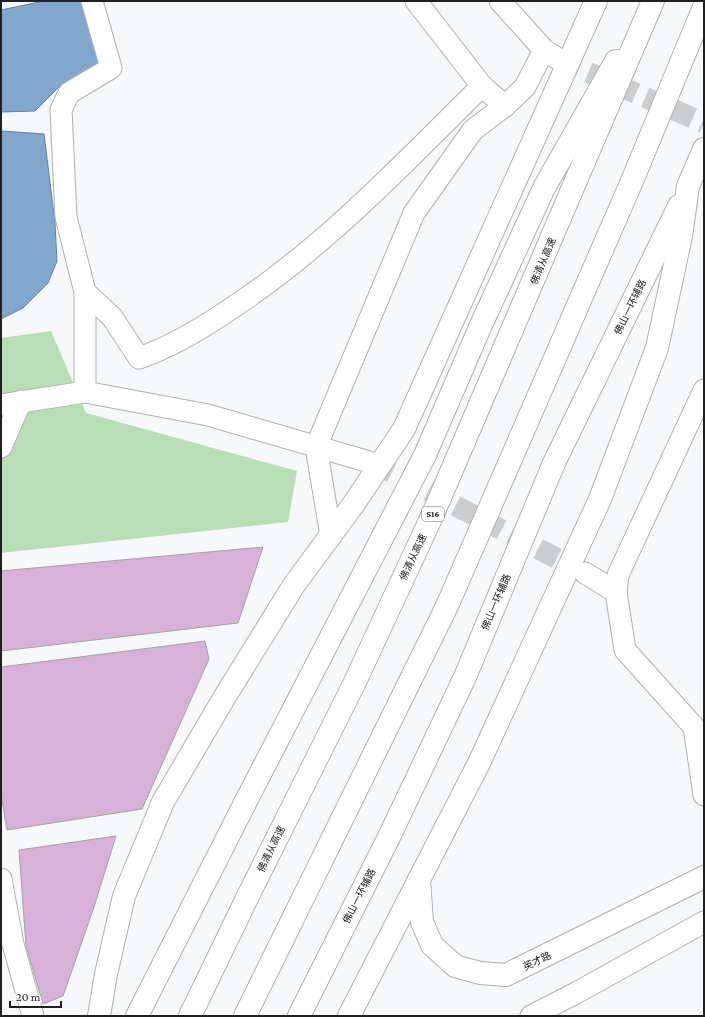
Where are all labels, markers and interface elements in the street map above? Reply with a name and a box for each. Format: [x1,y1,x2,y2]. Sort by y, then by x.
street label: 佛清从高速 [528,236,558,287]
street label: 佛山一环辅路 [611,278,648,337]
road number: S16 [422,507,444,521]
street label: 佛清从高速 [397,532,429,583]
street label: 佛山一环辅路 [479,572,513,633]
street label: 佛清从高速 [255,824,287,875]
street label: 佛山一环辅路 [340,867,378,926]
street label: 英才路 [521,950,553,972]
scale bar [10,983,61,1009]
text: 20 m [16,990,41,1004]

